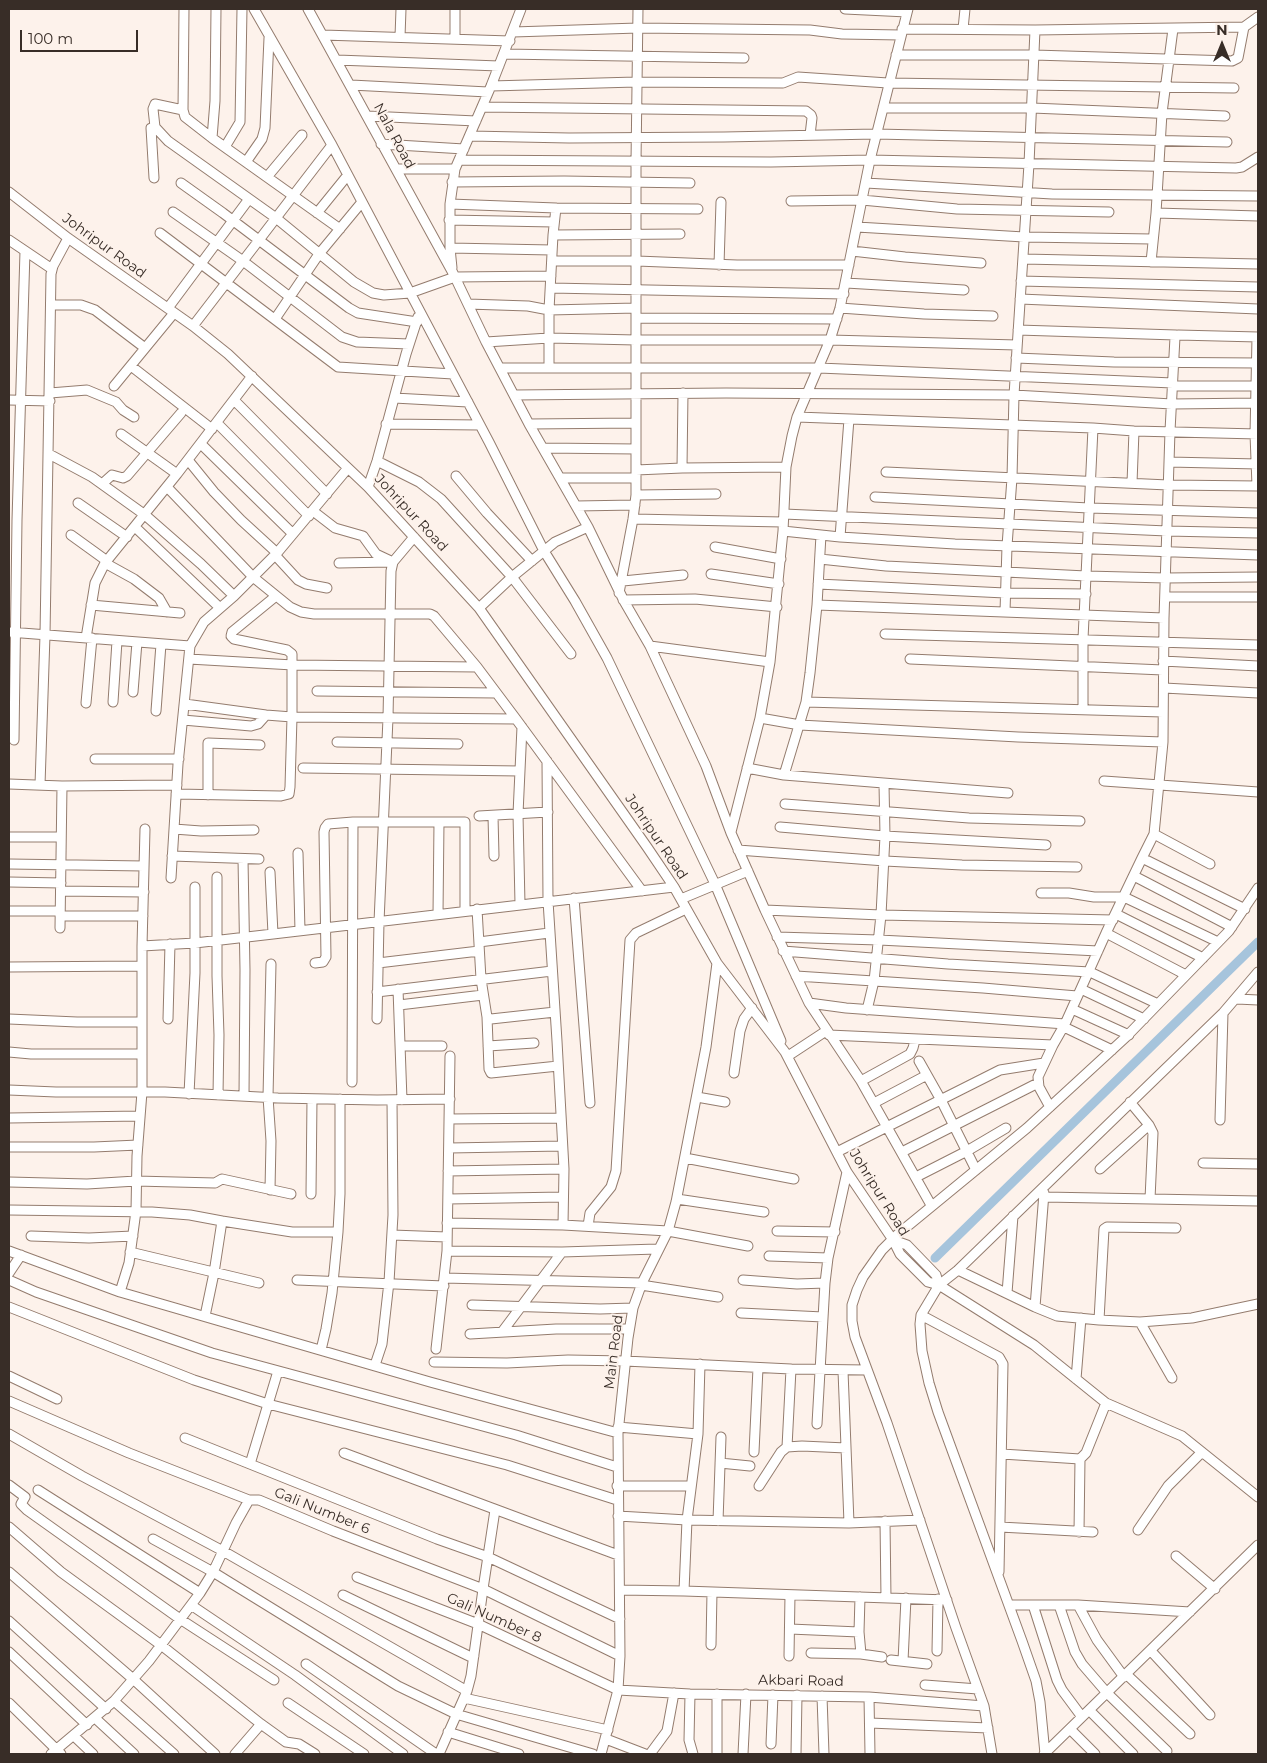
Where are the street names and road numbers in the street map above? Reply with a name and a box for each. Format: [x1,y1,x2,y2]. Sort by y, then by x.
street label: Nala Road [370,100,418,172]
street label: Johripur Road [59,210,149,282]
street label: Johripur Road [371,471,451,555]
street label: Johripur Road [621,791,691,883]
street label: Johripur Road [846,1146,912,1240]
street label: Main Road [601,1314,627,1390]
street label: Gali Number 6 [272,1484,372,1538]
street label: Gali Number 8 [444,1590,544,1646]
street label: Akbari Road [758,1672,844,1690]

